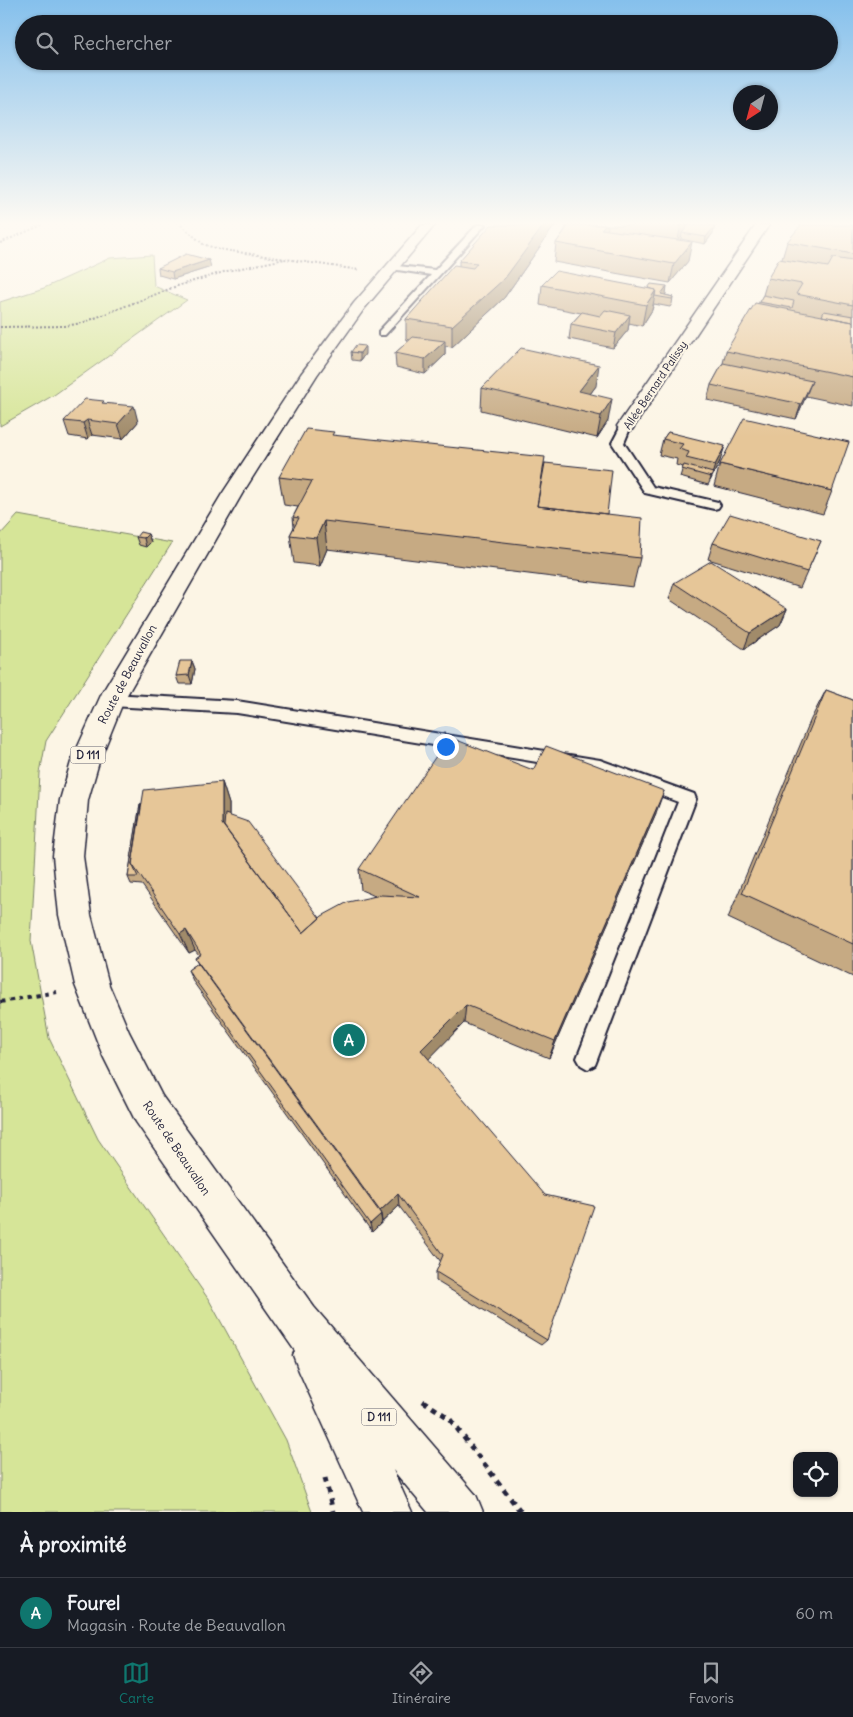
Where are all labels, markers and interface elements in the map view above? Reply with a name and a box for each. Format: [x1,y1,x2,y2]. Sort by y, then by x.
search box [15,15,838,70]
icon: search [33,29,61,57]
text: Rechercher [73,31,172,55]
north arrow [733,85,778,130]
street label: Allée Bernard Palissy [620,338,690,432]
street label: Route de Beauvallon [94,622,160,726]
your location [433,734,459,760]
road number: D 111 [70,746,106,764]
pin: A [333,1021,365,1059]
street label: Route de Beauvallon [140,1098,214,1198]
road number: D 111 [362,1408,396,1425]
map controls [793,1452,838,1497]
button: locate [793,1452,838,1497]
text: À proximité [20,1531,127,1558]
text: Fourel [67,1591,120,1615]
text: A [31,1603,41,1623]
text: 60 m [795,1603,833,1623]
text: Magasin · Route de Beauvallon [67,1615,286,1635]
tab: Carte [119,1659,154,1707]
tab: Itinéraire [392,1659,451,1707]
tab: Favoris [689,1659,734,1707]

